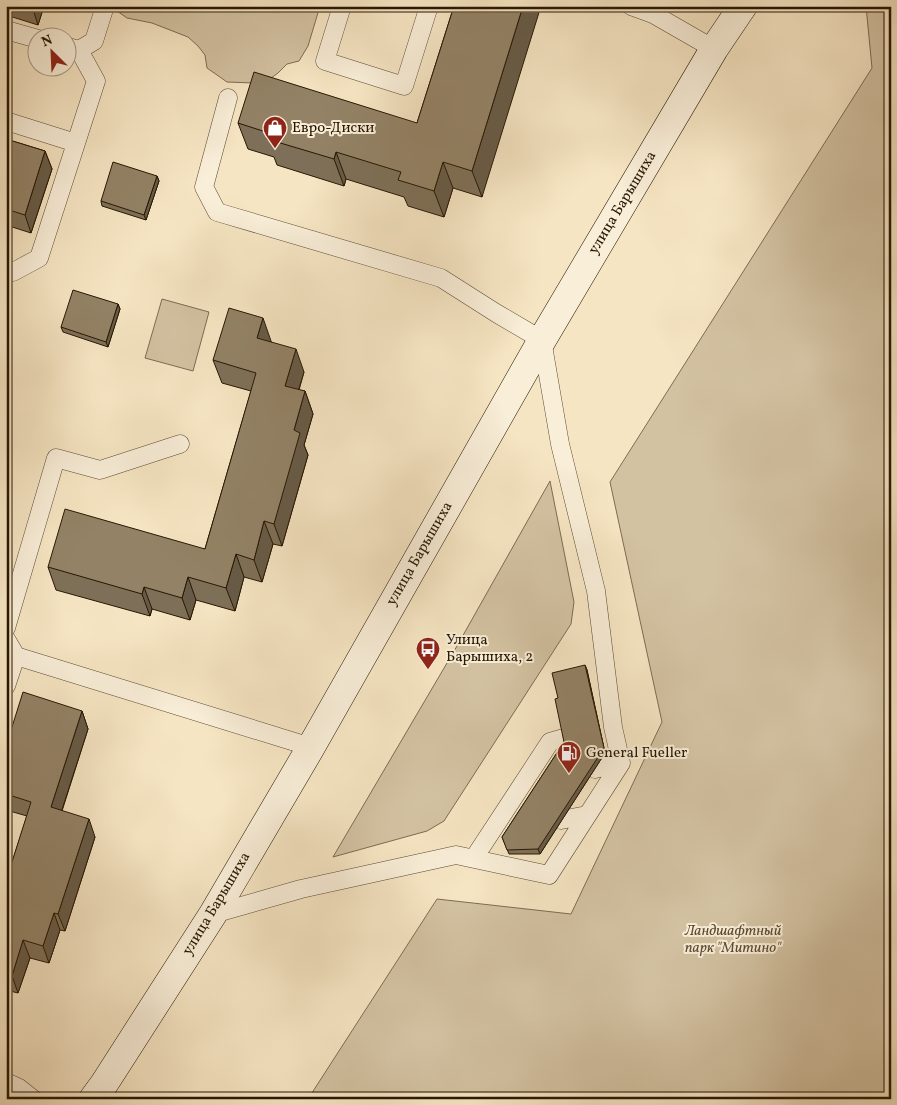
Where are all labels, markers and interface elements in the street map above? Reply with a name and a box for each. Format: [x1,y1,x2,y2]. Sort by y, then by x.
north arrow [28,28,78,78]
text: N [39,31,56,52]
shop icon: Евро-Диски [262,115,288,149]
place label: Евро-Диски [292,118,374,139]
street label: улица Барышиха [584,147,662,259]
street label: улица Барышиха [382,498,458,610]
place label: Улица Барышиха, 2 [446,630,533,668]
bus stop icon: Улица Барышиха, 2 [415,636,441,670]
fuel station icon: General Fueller [556,740,582,774]
place label: General Fueller [586,743,687,764]
street label: улица Барышиха [178,848,256,960]
park label: Ландшафтный парк "Митино" [684,921,782,959]

